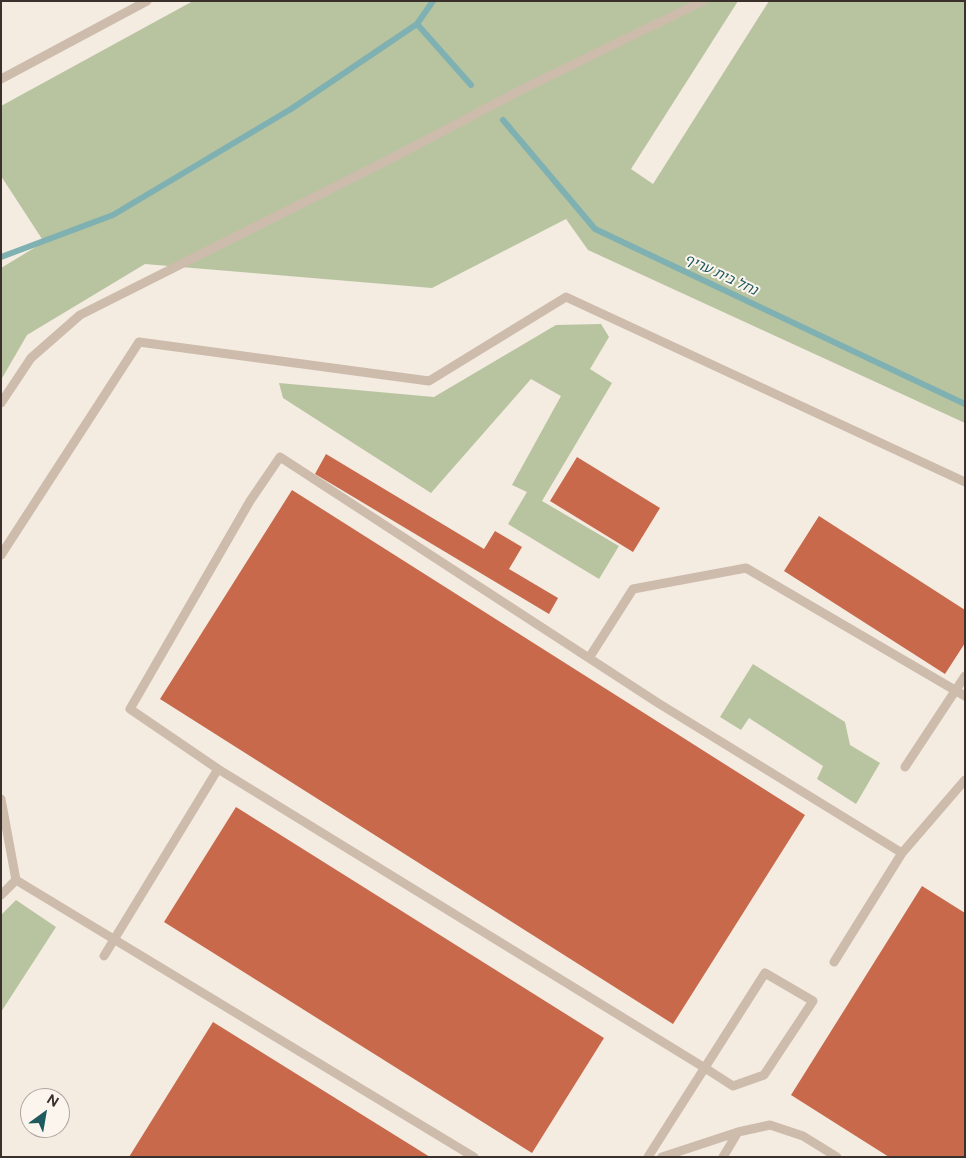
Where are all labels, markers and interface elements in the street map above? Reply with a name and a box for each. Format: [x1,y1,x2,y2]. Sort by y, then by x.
water label: נחל בית עריף [682,251,760,299]
north arrow [20,1088,70,1138]
text: N [44,1091,62,1111]

